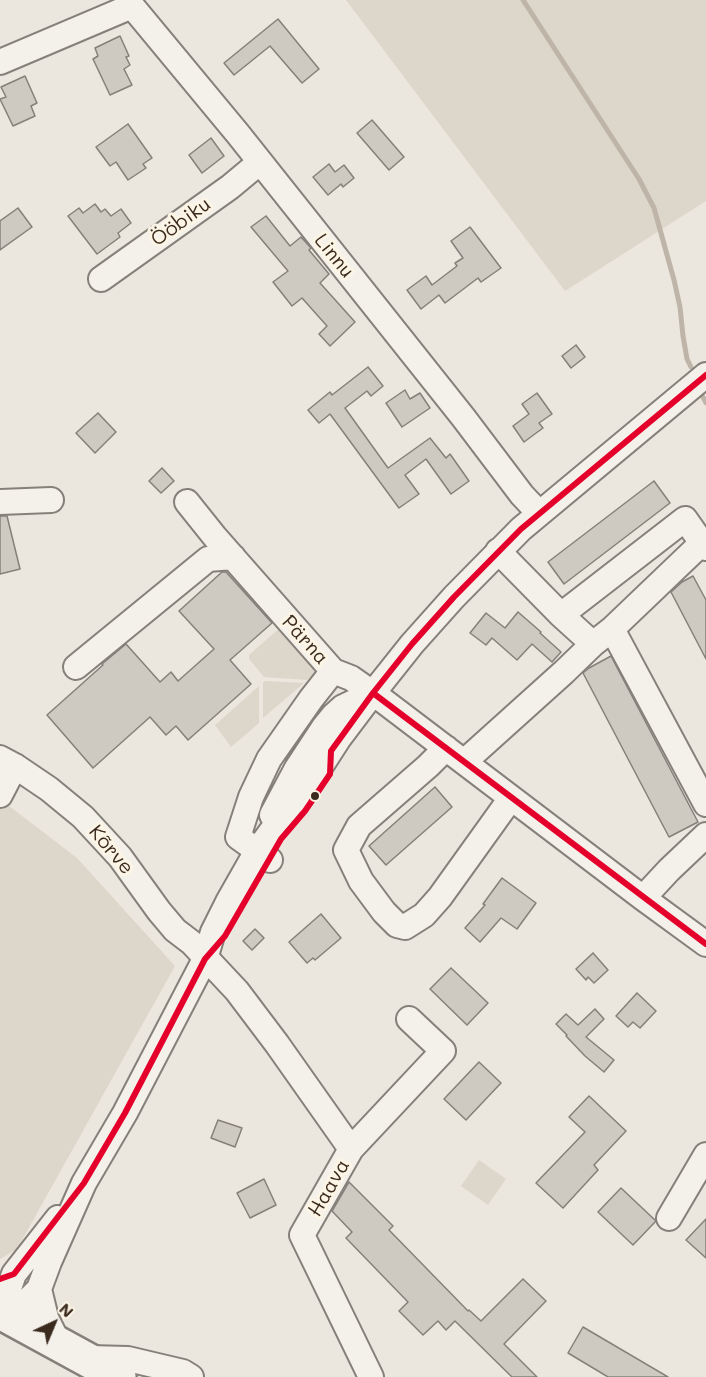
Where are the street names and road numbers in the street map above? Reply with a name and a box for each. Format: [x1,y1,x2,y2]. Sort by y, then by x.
street label: Ööbiku [146,192,216,252]
street label: Linnu [309,229,359,283]
street label: Pärna [277,610,333,670]
street label: Kõrve [83,820,139,880]
street label: Haava [303,1155,355,1221]

